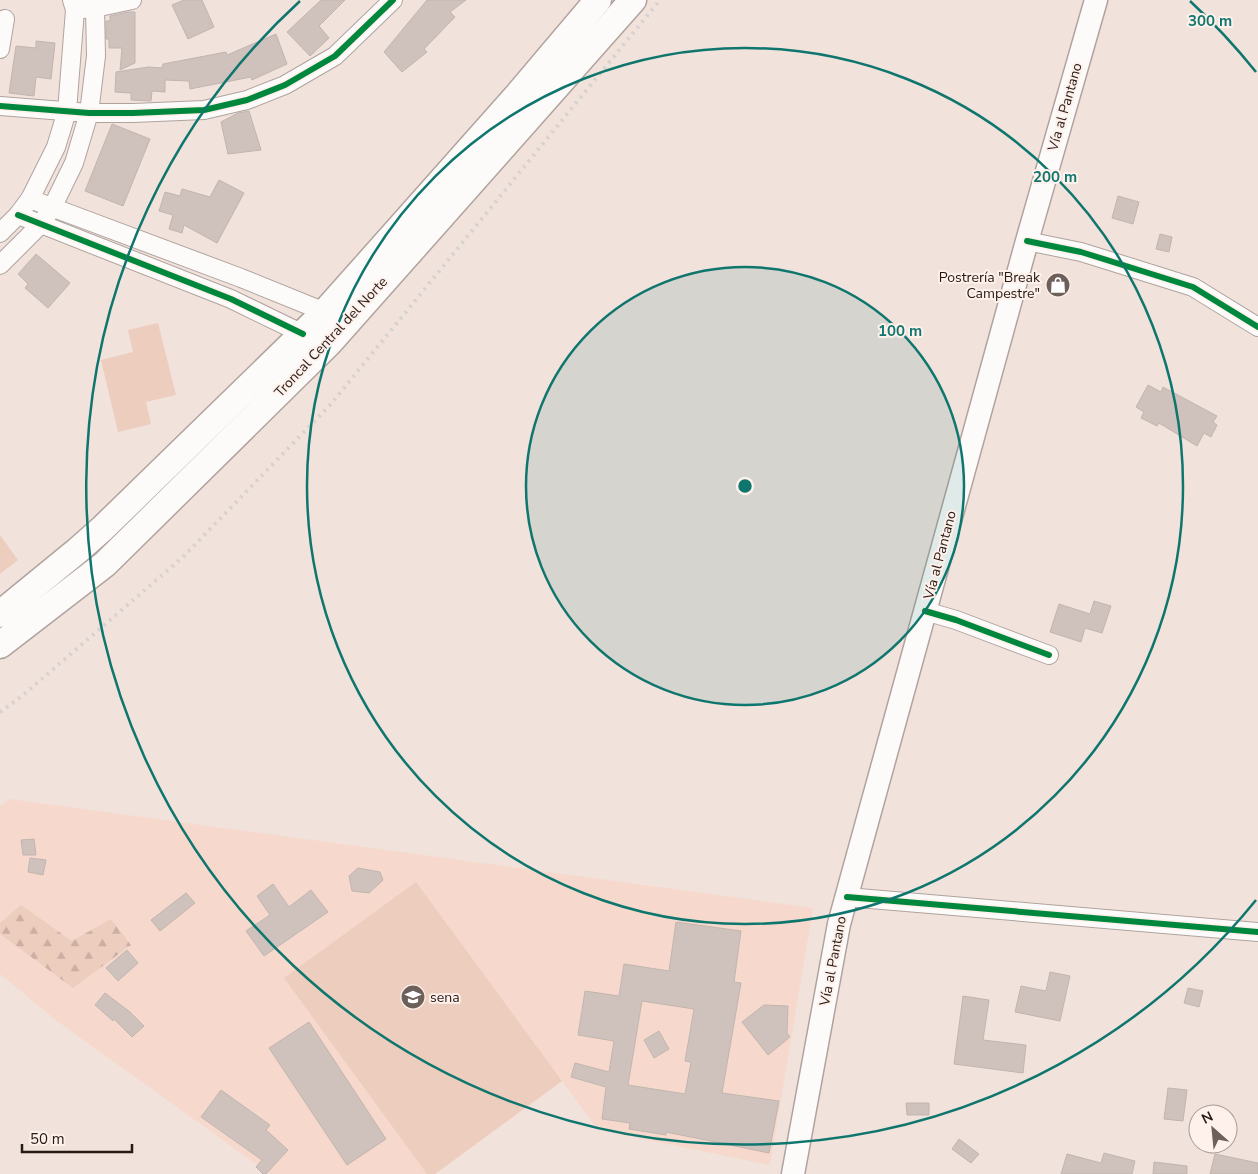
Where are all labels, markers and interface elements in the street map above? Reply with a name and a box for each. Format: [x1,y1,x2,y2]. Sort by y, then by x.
text: 300 m [1188,11,1232,31]
street label: Vía al Pantano [1043,60,1087,154]
text: 200 m [1033,167,1077,187]
place label: Postrería "Break Campestre" [939,268,1041,303]
shop icon: Postrería "Break Campestre" [1045,272,1071,298]
street label: Troncal Central del Norte [270,273,392,401]
text: 100 m [878,321,922,341]
centre of rings [736,477,754,495]
street label: Vía al Pantano [919,508,961,602]
street label: Vía al Pantano [815,914,851,1008]
school or university icon: sena [400,984,426,1010]
place label: sena [430,988,460,1007]
north arrow [1188,1104,1238,1154]
text: N [1198,1107,1216,1129]
scale bar [22,1122,132,1154]
text: 50 m [30,1129,65,1149]

